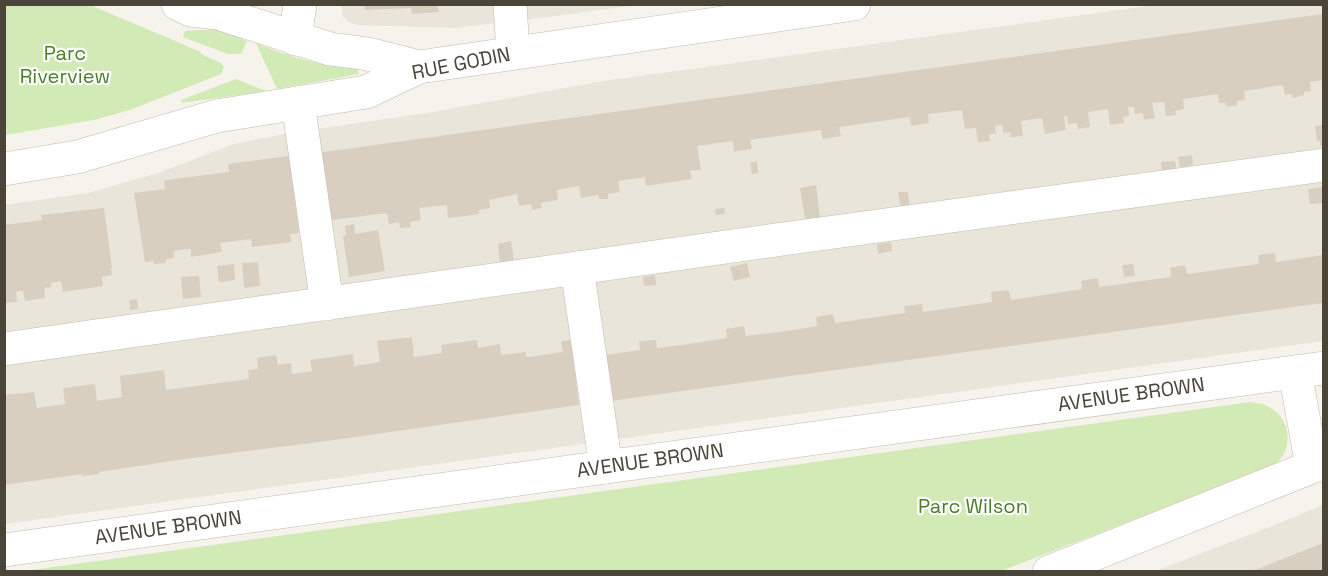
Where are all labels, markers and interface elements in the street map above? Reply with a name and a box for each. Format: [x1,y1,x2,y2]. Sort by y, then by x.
park label: Parc Riverview [20,40,110,89]
street label: RUE GODIN [410,41,512,85]
street label: AVENUE BROWN [1056,371,1206,417]
street label: AVENUE BROWN [575,437,725,483]
park label: Parc Wilson [918,493,1028,519]
street label: AVENUE BROWN [93,504,243,550]

